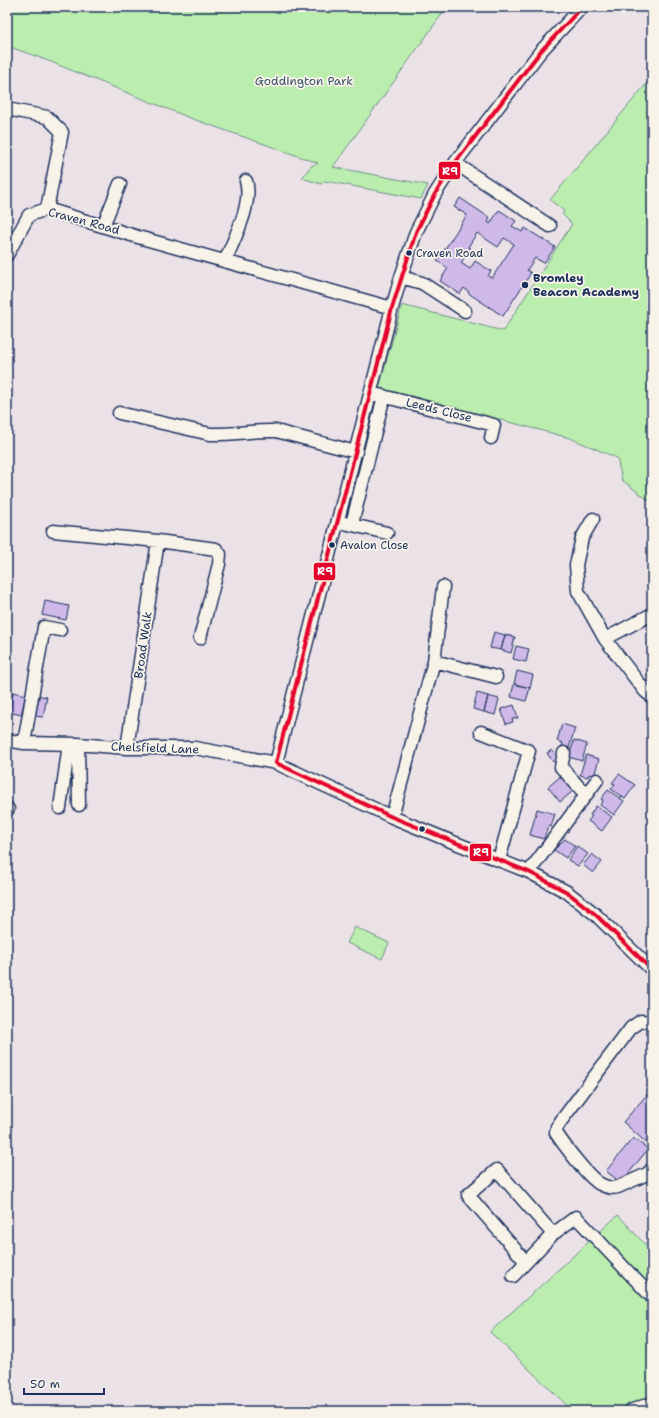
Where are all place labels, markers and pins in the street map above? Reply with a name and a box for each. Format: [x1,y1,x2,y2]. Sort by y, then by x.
place label: Craven Road [416,246,483,261]
marker: Craven Road [404,248,414,258]
place label: Bromley Beacon Academy [533,270,639,300]
marker: Bromley Beacon Academy [520,280,530,290]
place label: Avalon Close [340,538,408,553]
marker: Avalon Close [327,540,337,550]
unlabelled marker [417,824,427,834]

